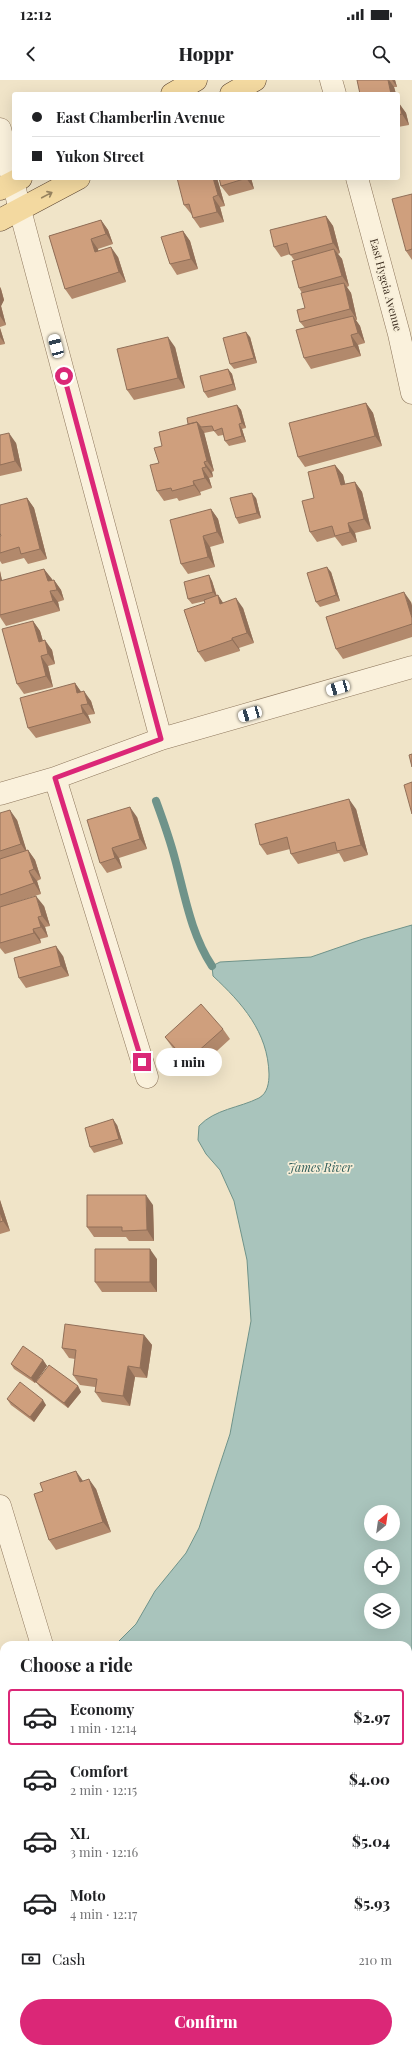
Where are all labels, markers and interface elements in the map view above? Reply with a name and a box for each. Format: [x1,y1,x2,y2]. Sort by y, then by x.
text: 12:12 [20,4,52,24]
text: Hoppr [179,42,233,66]
icon: back [20,43,42,65]
icon: search [370,43,392,65]
text: East Chamberlin Avenue [56,107,225,127]
text: Yukon Street [56,146,144,166]
one-way arrow [41,191,53,198]
street label: East Hygeia Avenue [367,237,406,333]
car [47,333,65,359]
route start [55,367,73,385]
car [325,679,351,697]
car [237,705,263,723]
callout: 1 min [156,1048,222,1076]
route end [133,1053,151,1071]
text: 1 min [173,1053,205,1070]
water label: James River [288,1159,353,1175]
north arrow [364,1505,400,1541]
map controls [364,1505,400,1629]
button: locate [364,1549,400,1585]
button: layers [364,1593,400,1629]
text: Choose a ride [20,1653,133,1677]
icon: car [22,1699,58,1735]
text: Economy [70,1699,134,1719]
text: $2.97 [353,1707,390,1727]
text: 1 min · 12:14 [70,1719,137,1736]
icon: car [22,1761,58,1797]
text: Comfort [70,1761,128,1781]
text: $4.00 [349,1769,390,1789]
text: 2 min · 12:15 [70,1781,137,1798]
icon: car [22,1823,58,1859]
text: XL [70,1823,90,1843]
text: $5.04 [352,1831,390,1851]
text: 3 min · 12:16 [70,1843,138,1860]
icon: car [22,1885,58,1921]
text: Moto [70,1885,106,1905]
text: $5.93 [354,1893,390,1913]
text: 4 min · 12:17 [70,1905,137,1922]
icon: cash [20,1948,42,1970]
text: Cash [52,1949,85,1969]
text: 210 m [358,1951,392,1968]
button: Confirm [20,1999,392,2045]

